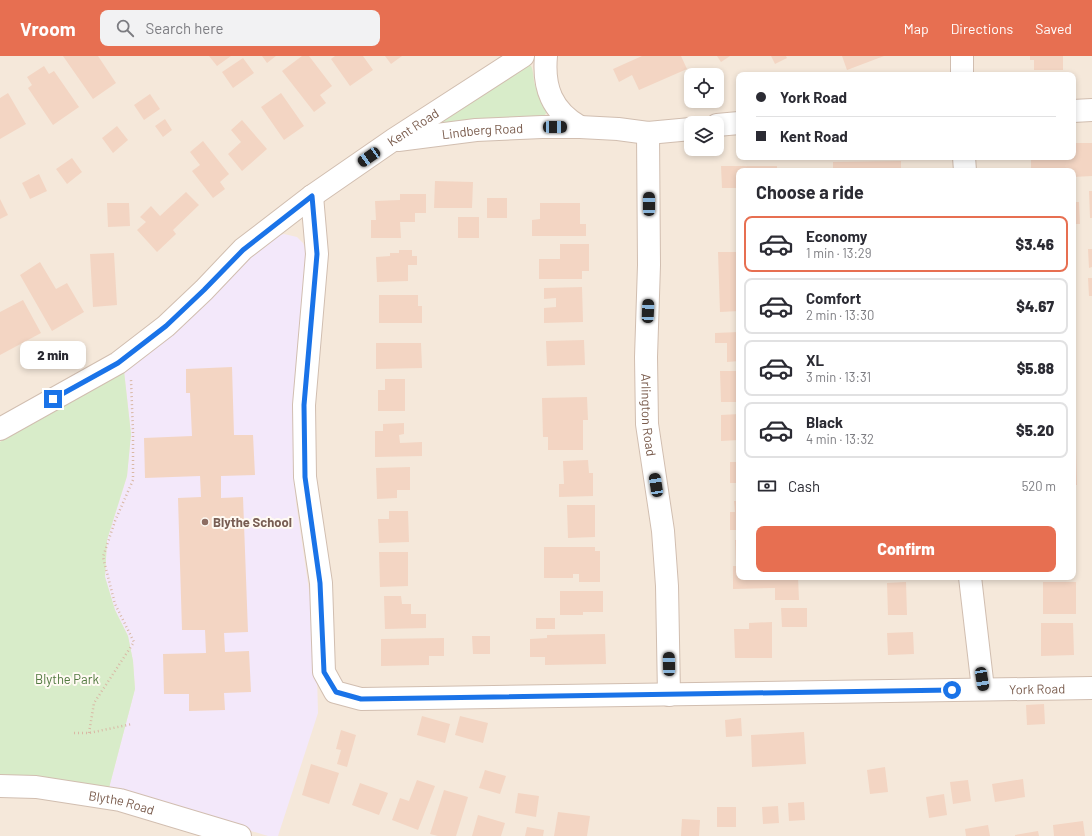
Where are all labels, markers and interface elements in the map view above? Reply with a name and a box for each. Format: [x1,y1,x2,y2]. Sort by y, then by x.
search box [100,10,380,46]
text: Vroom [20,17,76,40]
icon: search [114,17,136,39]
text: Search here [146,19,224,37]
text: Map [904,20,929,37]
text: Directions [951,20,1013,37]
text: Saved [1035,20,1072,37]
map controls [684,68,724,156]
button: locate [684,68,724,108]
text: York Road [780,88,847,106]
street label: Kent Road [384,105,442,149]
button: layers [684,116,724,156]
street label: Lindberg Road [441,120,523,142]
car [543,121,567,133]
text: Kent Road [780,127,848,145]
car [356,145,382,169]
text: Choose a ride [756,181,864,203]
car [643,192,655,216]
icon: car [758,226,794,262]
text: Economy [806,227,867,245]
text: $3.46 [1016,235,1054,253]
text: 1 min · 13:29 [806,245,872,261]
icon: car [758,288,794,324]
text: Comfort [806,289,861,307]
text: $4.67 [1016,297,1054,315]
car [642,299,654,323]
text: 2 min · 13:30 [806,307,874,323]
callout: 2 min [20,341,86,369]
text: 2 min [37,347,69,363]
icon: car [758,350,794,386]
text: XL [806,351,824,369]
text: $5.88 [1017,359,1054,377]
text: 3 min · 13:31 [806,369,871,385]
street label: Arlington Road [638,373,660,457]
route end [44,390,62,408]
icon: car [758,412,794,448]
text: Black [806,413,843,431]
text: $5.20 [1016,421,1054,439]
text: 4 min · 13:32 [806,431,874,447]
car [648,472,664,498]
icon: cash [756,475,778,497]
text: Cash [788,477,820,495]
text: 520 m [1022,478,1056,494]
place label: Blythe School [213,514,292,530]
marker: Blythe School [200,517,210,527]
button: Confirm [756,526,1056,572]
car [663,652,675,676]
car [974,666,990,692]
park label: Blythe Park [35,671,99,687]
street label: York Road [1009,680,1065,697]
route start [943,681,961,699]
street label: Blythe Road [88,787,156,818]

